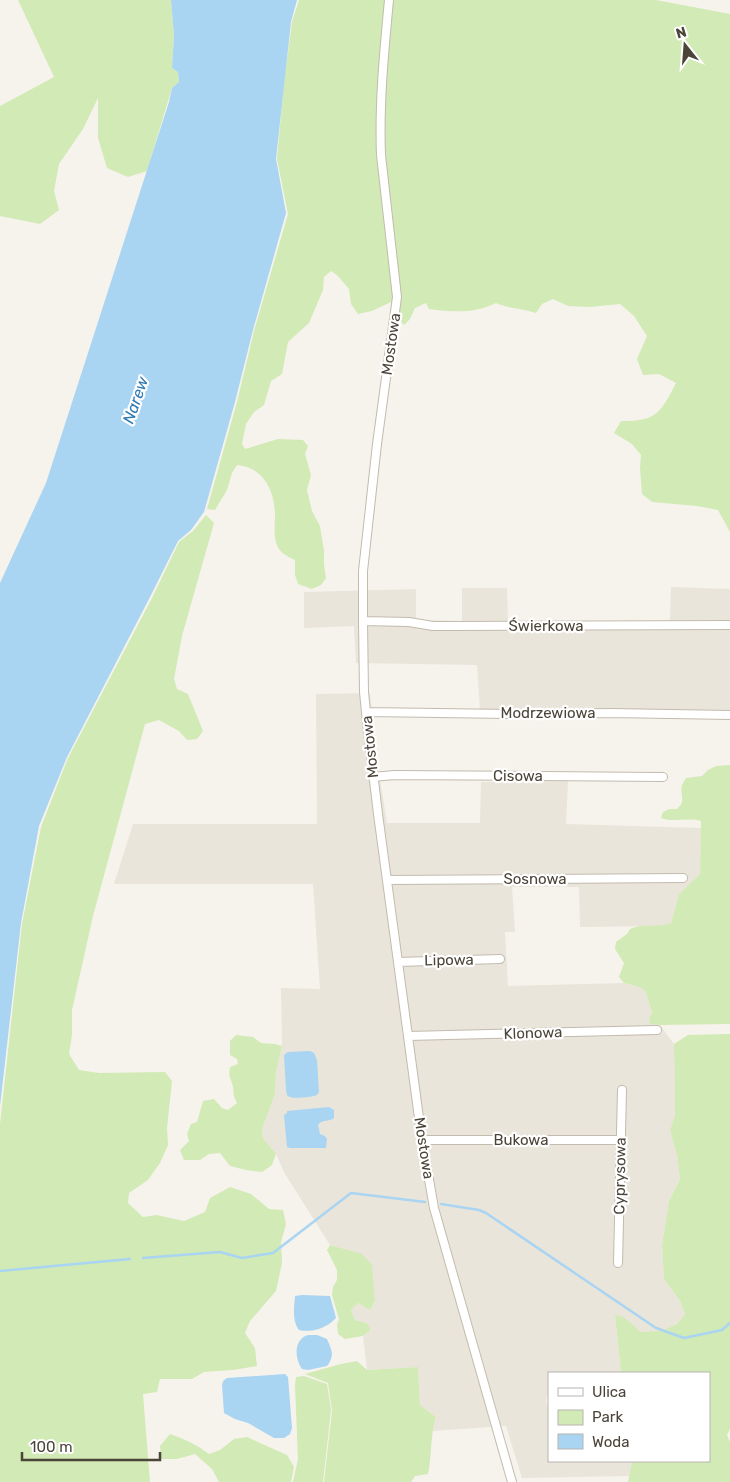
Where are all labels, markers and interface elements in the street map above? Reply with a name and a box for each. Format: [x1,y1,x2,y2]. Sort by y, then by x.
north arrow [660,20,710,70]
text: N [674,23,689,43]
street label: Mostowa [378,312,404,376]
water label: Narew [119,374,152,426]
street label: Świerkowa [509,617,583,635]
street label: Modrzewiowa [500,704,596,722]
street label: Mostowa [358,715,382,779]
street label: Cisowa [493,767,543,785]
street label: Sosnowa [503,870,567,888]
street label: Lipowa [424,951,474,969]
street label: Klonowa [503,1023,563,1043]
street label: Mostowa [410,1116,438,1180]
street label: Bukowa [494,1131,548,1149]
street label: Cyprysowa [610,1137,630,1215]
legend [548,1372,710,1462]
text: Ulica [592,1383,626,1401]
text: Park [592,1408,623,1426]
scale bar [22,1430,160,1462]
text: Woda [592,1433,630,1451]
text: 100 m [30,1438,72,1456]

